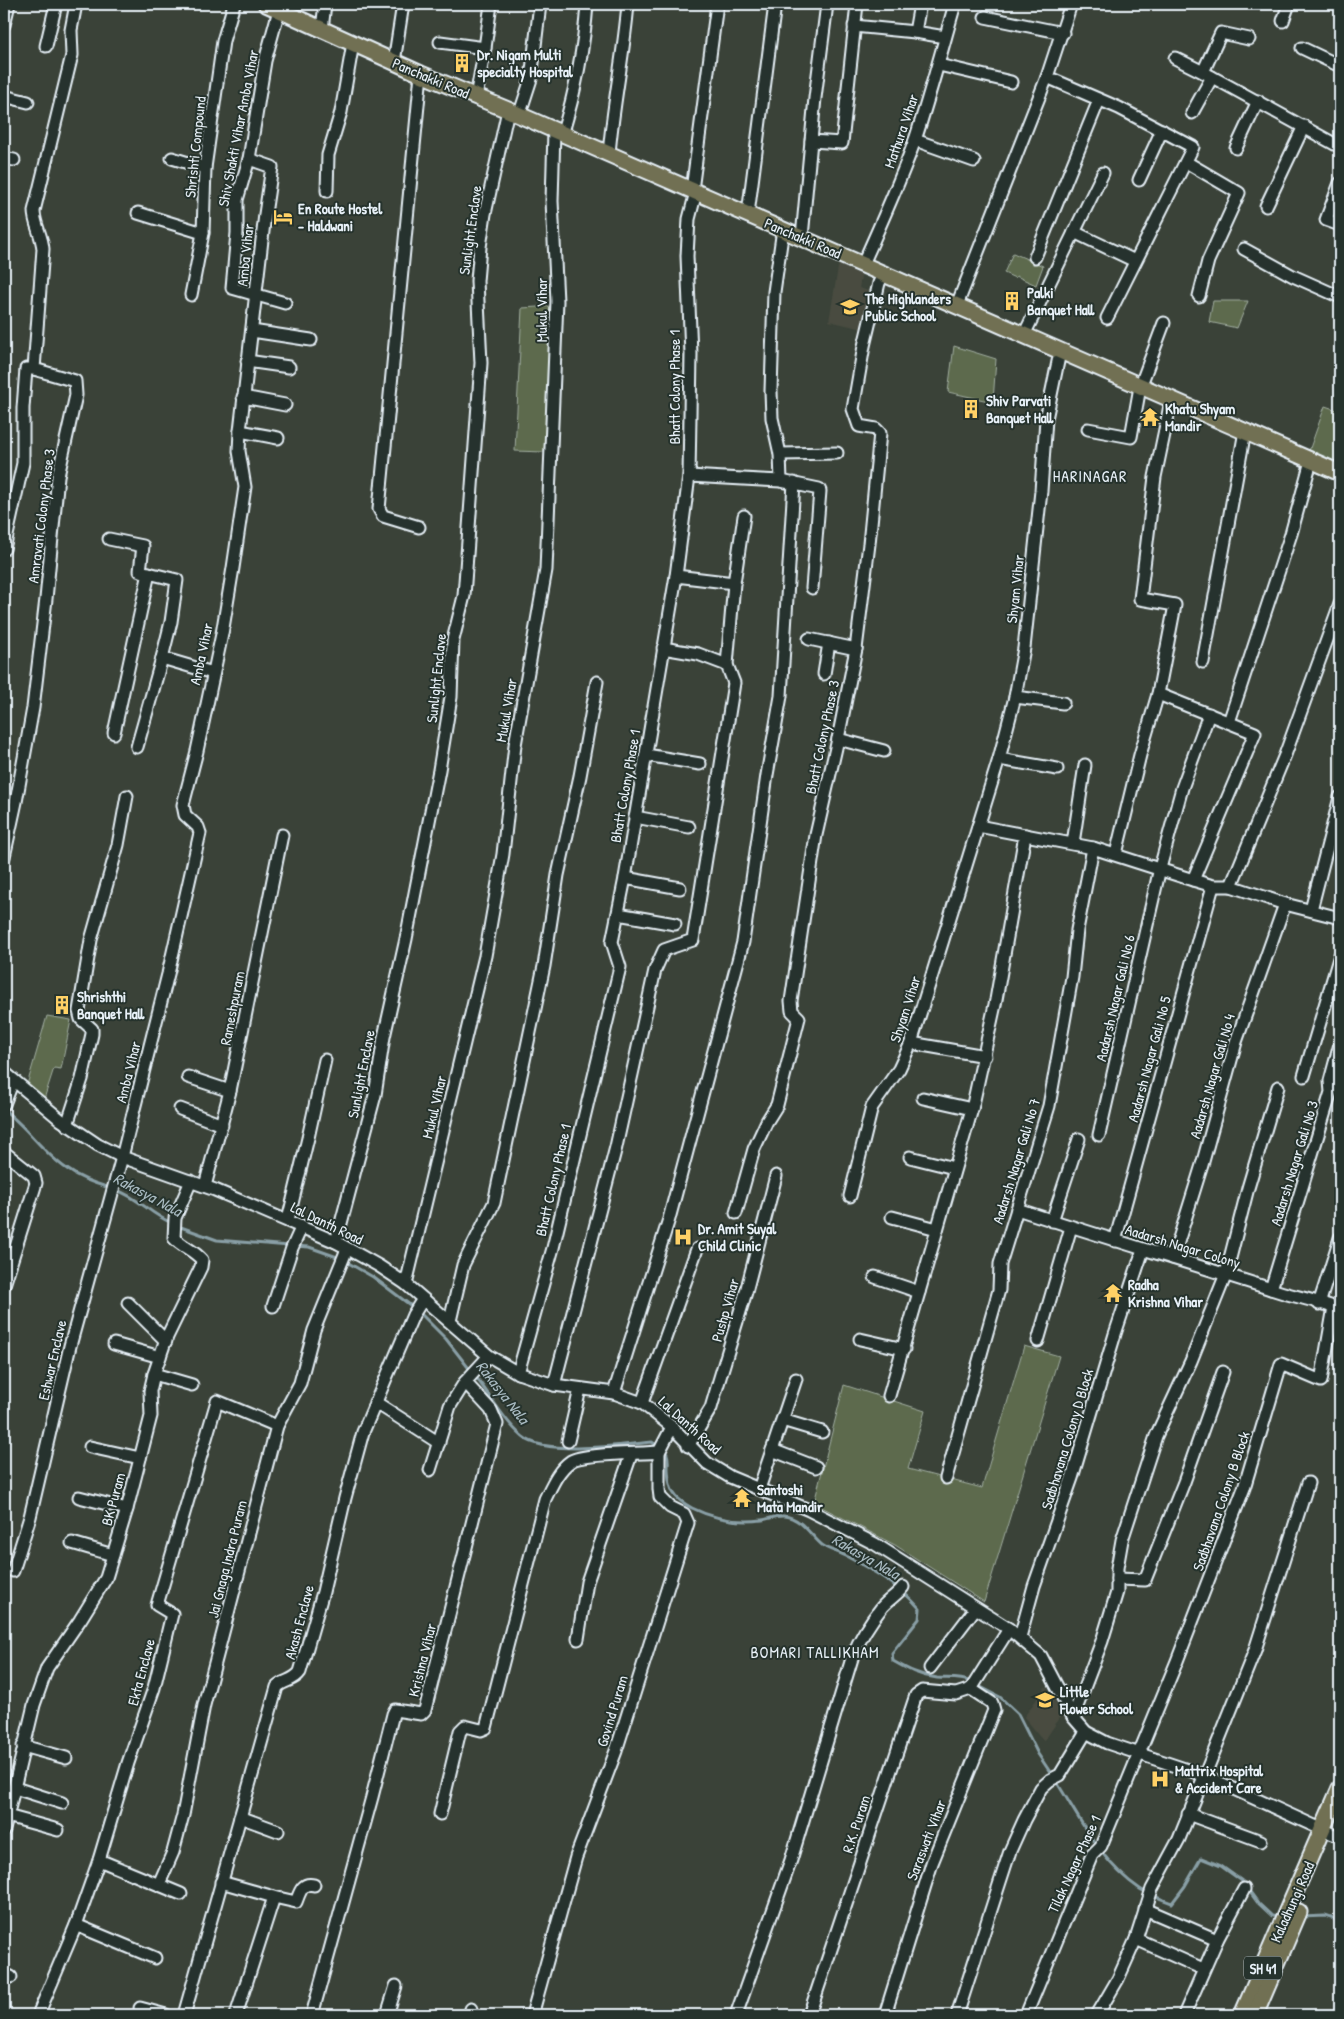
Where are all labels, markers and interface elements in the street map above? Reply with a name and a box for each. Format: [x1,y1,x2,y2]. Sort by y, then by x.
place label: Dr. Nigam Multi specialty Hospital [477,44,574,83]
street label: Shiv Shakti Vihar Amba Vihar [213,48,264,208]
street label: Panchakki Road [389,52,473,104]
building icon: Dr. Nigam Multi specialty Hospital [451,52,473,74]
street label: Mathura Vihar [879,91,924,171]
street label: Shrishti Compound [179,95,211,199]
street label: Sunlight Enclave [453,184,487,276]
place label: En Route Hostel - Haldwani [298,198,383,236]
hotel icon: En Route Hostel - Haldwani [272,206,294,228]
street label: Panchakki Road [761,212,845,264]
street label: Amba Vihar [231,222,259,287]
street label: Mukul Vihar [531,278,552,342]
place label: Palki Banquet Hall [1027,282,1095,321]
place label: The Highlanders Public School [864,288,951,326]
building icon: Palki Banquet Hall [1001,290,1023,312]
school or university icon: The Highlanders Public School [839,296,861,318]
street label: Bhatt Colony Phase 1 [664,330,685,444]
place label: Shiv Parvati Banquet Hall [986,390,1054,429]
building icon: Shiv Parvati Banquet Hall [960,398,982,420]
place label: Khatu Shyam Mandir [1165,398,1235,436]
temple icon: Khatu Shyam Mandir [1139,406,1161,428]
street label: Amravati Colony Phase 3 [22,447,60,584]
district label: HARINAGAR [1053,465,1127,487]
street label: Shyam Vihar [1001,553,1029,624]
street label: Amba Vihar [184,621,218,687]
street label: Sunlight Enclave [421,632,451,724]
street label: Mukul Vihar [490,676,522,744]
street label: Bhatt Colony Phase 3 [800,678,844,796]
street label: Bhatt Colony Phase 1 [605,728,645,844]
street label: Aadarsh Nagar Gali No 6 [1090,933,1140,1063]
street label: Rameshpuram [215,969,249,1047]
street label: Shyam Vihar [884,973,926,1045]
place label: Shrishthi Banquet Hall [77,986,145,1025]
street label: Aadarsh Nagar Gali No 5 [1122,993,1176,1124]
building icon: Shrishthi Banquet Hall [51,994,73,1016]
street label: Aadarsh Nagar Gali No 4 [1184,1011,1240,1141]
street label: Sunlight Enclave [342,1028,380,1120]
street label: Amba Vihar [110,1039,146,1105]
street label: Mukul Vihar [417,1073,452,1141]
street label: Aadarsh Nagar Gali No 7 [987,1095,1045,1227]
street label: Aadarsh Nagar Gali No 3 [1265,1098,1323,1228]
street label: Bhatt Colony Phase 1 [530,1122,576,1238]
water label: Rakasya Nala [110,1167,188,1222]
street label: Lal Danth Road [287,1196,367,1250]
place label: Dr. Amit Suyal Child Clinic [698,1218,777,1256]
street label: Aadarsh Nagar Colony [1123,1219,1243,1273]
hospital icon: Dr. Amit Suyal Child Clinic [672,1226,694,1248]
place label: Radha Krishna Vihar [1128,1274,1203,1312]
street label: Pushp Vihar [706,1276,744,1344]
temple icon: Radha Krishna Vihar [1102,1282,1124,1304]
street label: Eshwar Enclave [33,1318,71,1402]
water label: Rakasya Nala [471,1356,536,1430]
street label: Sadbhavana Colony D Block [1036,1366,1098,1512]
street label: Lal Danth Road [654,1391,726,1459]
street label: Sadbhavana Colony B Block [1187,1428,1255,1574]
street label: BK Puram [96,1470,130,1528]
place label: Santoshi Mata Mandir [757,1479,823,1517]
temple icon: Santoshi Mata Mandir [731,1487,753,1509]
street label: Jai Gnaga Indra Puram [202,1498,252,1620]
water label: Rakasya Nala [828,1528,905,1585]
street label: Akash Enclave [279,1583,319,1661]
street label: Krishna Vihar [403,1621,441,1699]
street label: Ekta Enclave [122,1636,160,1708]
district label: BOMARI TALLIKHAM [750,1641,880,1663]
street label: Govind Puram [591,1673,633,1749]
place label: Little Flower School [1059,1681,1134,1719]
school or university icon: Little Flower School [1034,1689,1056,1711]
place label: Mattrix Hospital & Accident Care [1175,1760,1264,1798]
hospital icon: Mattrix Hospital & Accident Care [1149,1768,1171,1790]
street label: R.K. Puram [837,1792,875,1856]
street label: Saraswati Vihar [901,1796,951,1883]
street label: Tilak Nagar Phase 1 [1042,1812,1106,1916]
street label: Kaladhungi Road [1265,1858,1319,1946]
road number: SH 41 [1244,1956,1282,1980]

